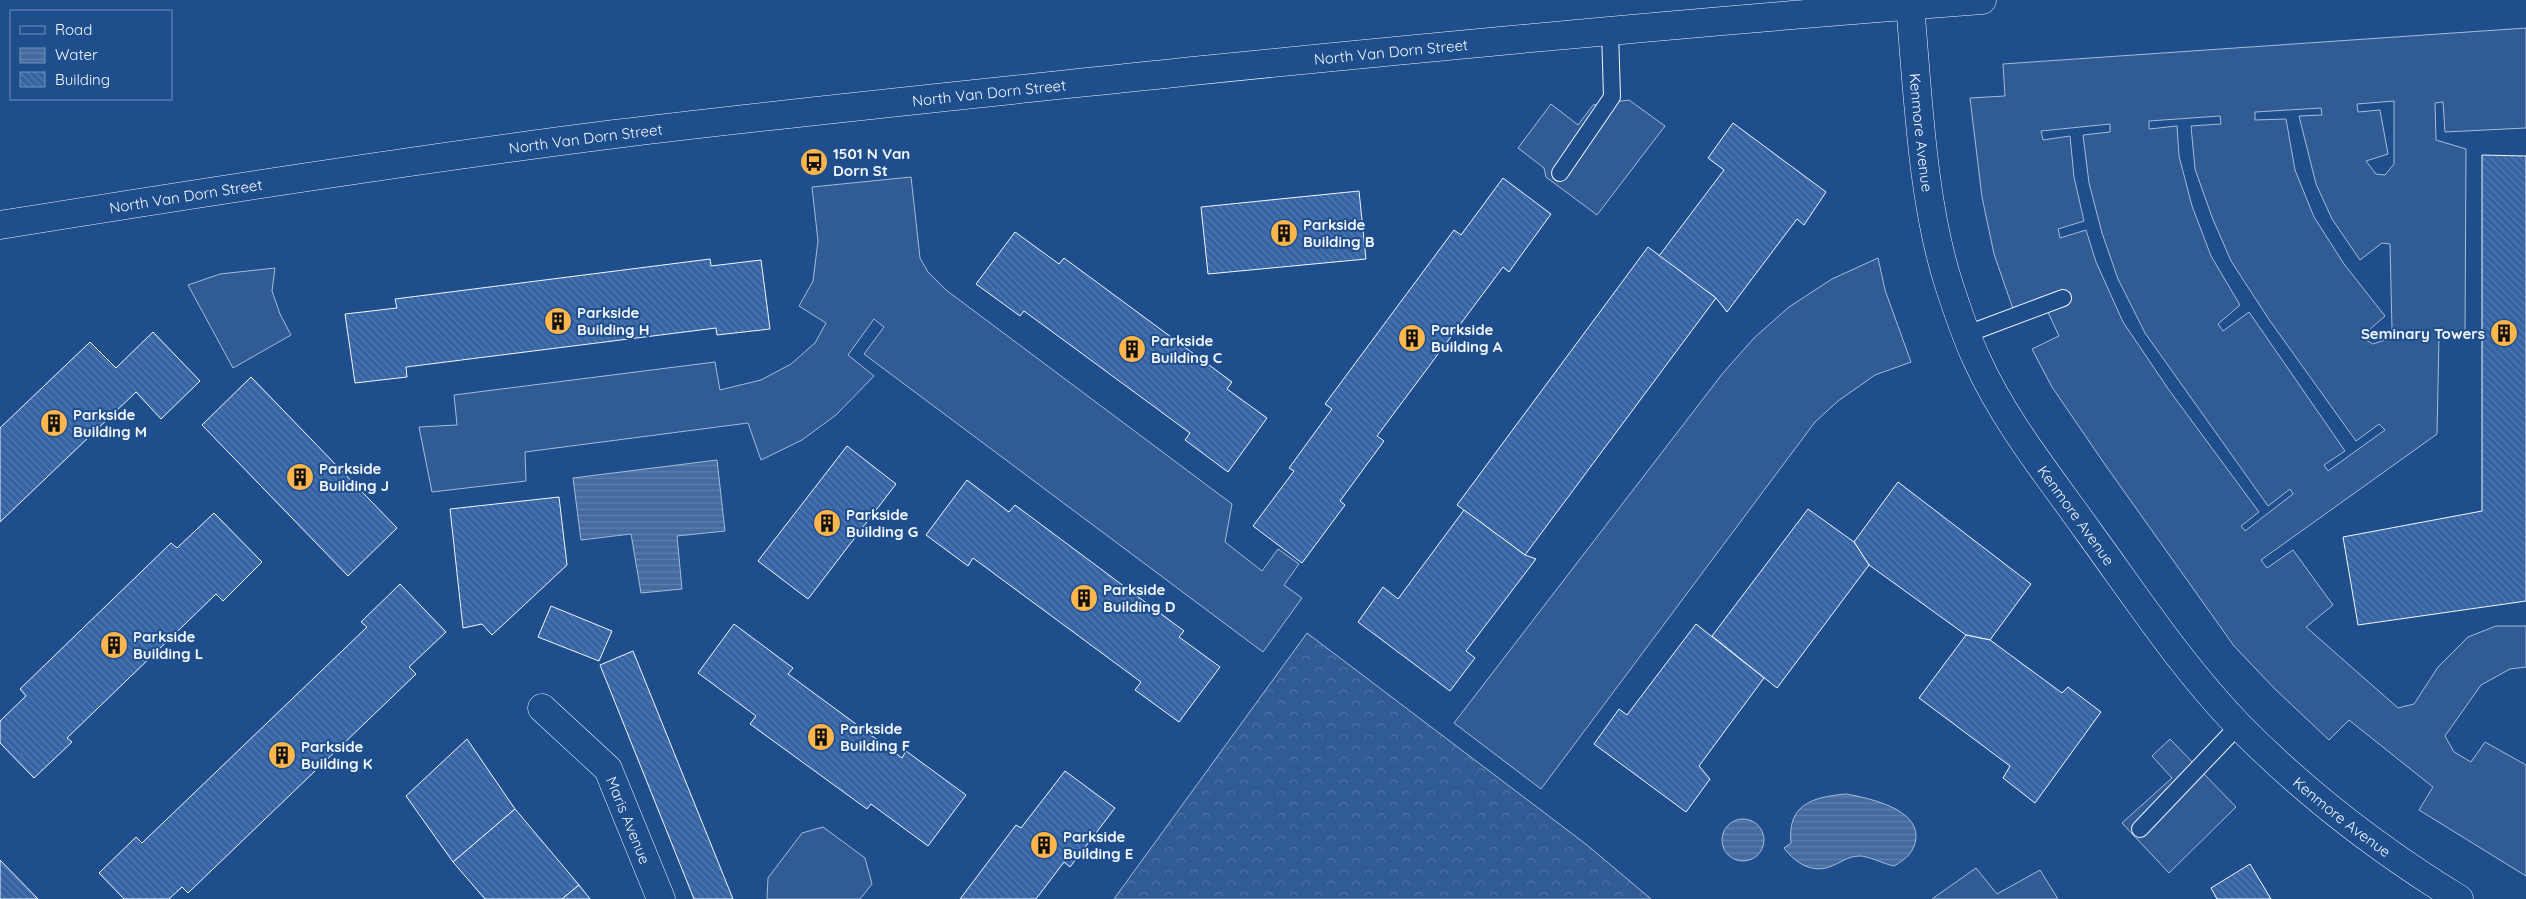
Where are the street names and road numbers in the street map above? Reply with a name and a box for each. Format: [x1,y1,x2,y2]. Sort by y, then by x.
street label: North Van Dorn Street [1313,35,1469,68]
street label: Kenmore Avenue [1906,72,1938,193]
street label: North Van Dorn Street [911,75,1067,110]
street label: North Van Dorn Street [508,119,663,157]
street label: North Van Dorn Street [108,174,264,217]
street label: Kenmore Avenue [2034,461,2119,569]
street label: Kenmore Avenue [2289,772,2395,861]
street label: Maris Avenue [602,773,655,867]

